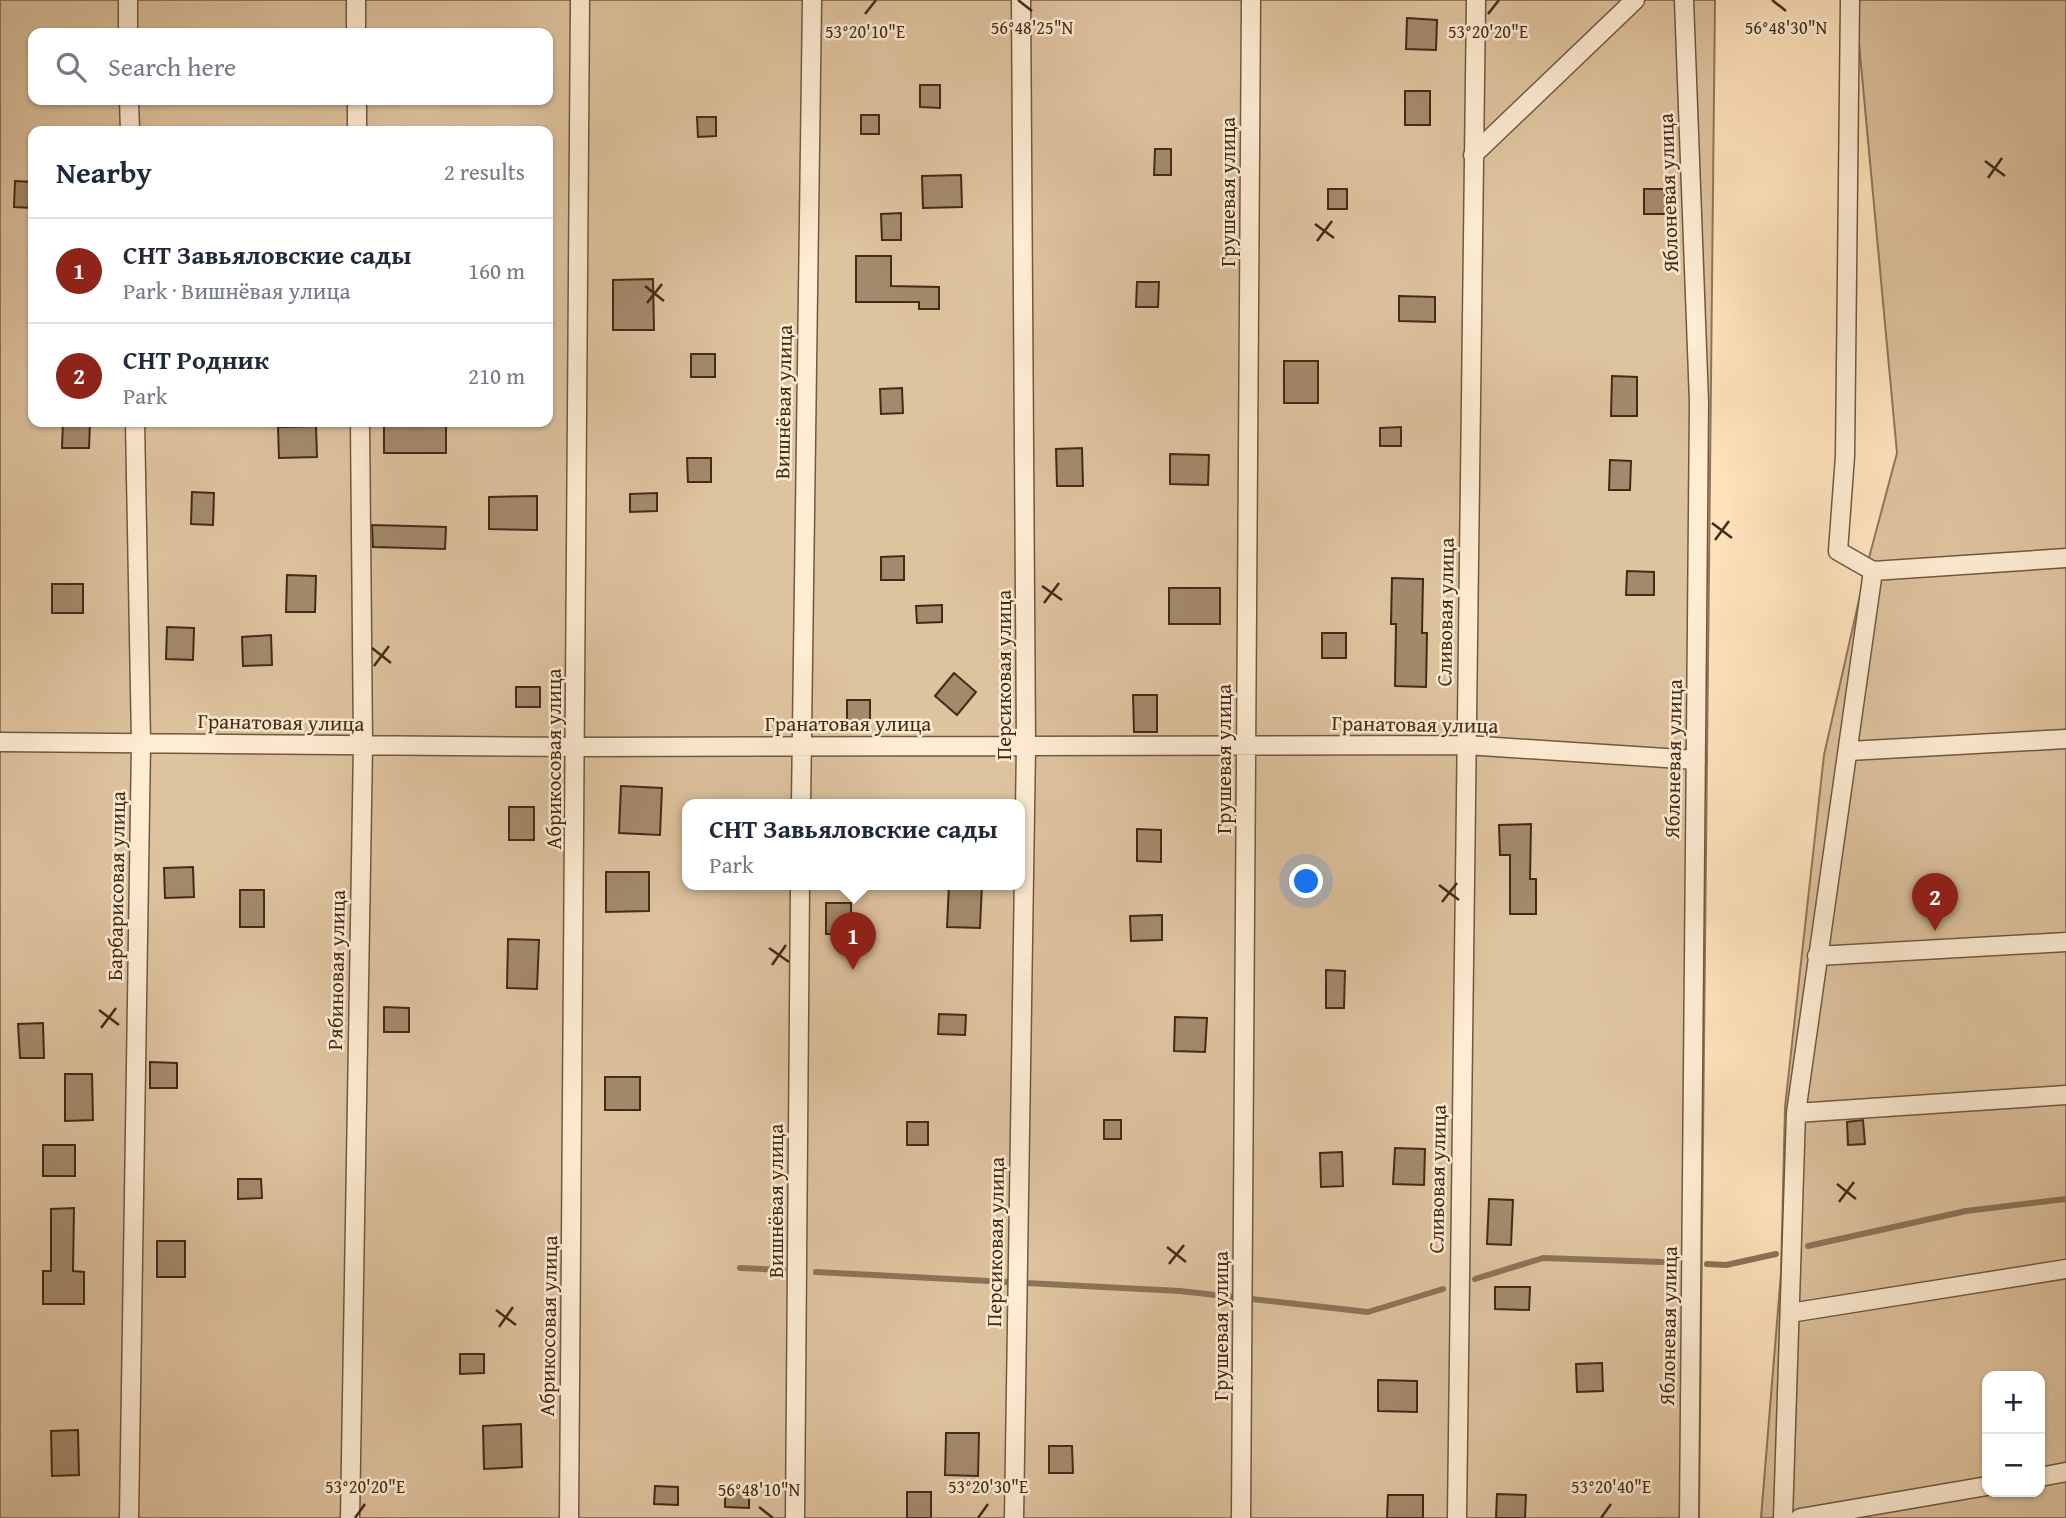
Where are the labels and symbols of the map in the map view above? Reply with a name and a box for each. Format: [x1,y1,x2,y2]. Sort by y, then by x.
text: 56°48'25"N [991,14,1074,41]
text: 56°48'30"N [1745,14,1828,41]
text: 53°20'10"E [825,18,905,45]
text: 53°20'20"E [1448,18,1528,45]
street label: Яблоневая улица [1650,113,1686,274]
street label: Грушевая улица [1212,117,1243,267]
street label: Вишнёвая улица [766,324,800,480]
street label: Сливовая улица [1428,537,1462,687]
street label: Персиковая улица [988,590,1019,760]
street label: Абрикосовая улица [538,668,569,850]
street label: Яблоневая улица [1656,679,1690,840]
street label: Грушевая улица [1208,684,1239,834]
street label: Гранатовая улица [197,705,365,739]
street label: Гранатовая улица [1331,707,1499,741]
street label: Гранатовая улица [765,708,931,739]
street label: Барбарисовая улица [99,791,133,981]
your location [1289,864,1323,898]
pin: 2 [1912,873,1958,931]
street label: Рябиновая улица [319,890,353,1050]
pin: 1 [830,912,876,970]
street label: Сливовая улица [1420,1104,1454,1254]
street label: Вишнёвая улица [760,1124,791,1278]
street label: Персиковая улица [978,1157,1012,1327]
street label: Абрикосовая улица [531,1235,565,1417]
street label: Яблоневая улица [1651,1246,1685,1407]
street label: Грушевая улица [1205,1251,1236,1401]
text: 53°20'20"E [325,1473,405,1500]
text: 53°20'30"E [948,1473,1028,1500]
text: 53°20'40"E [1571,1473,1651,1500]
text: 56°48'10"N [718,1476,801,1503]

